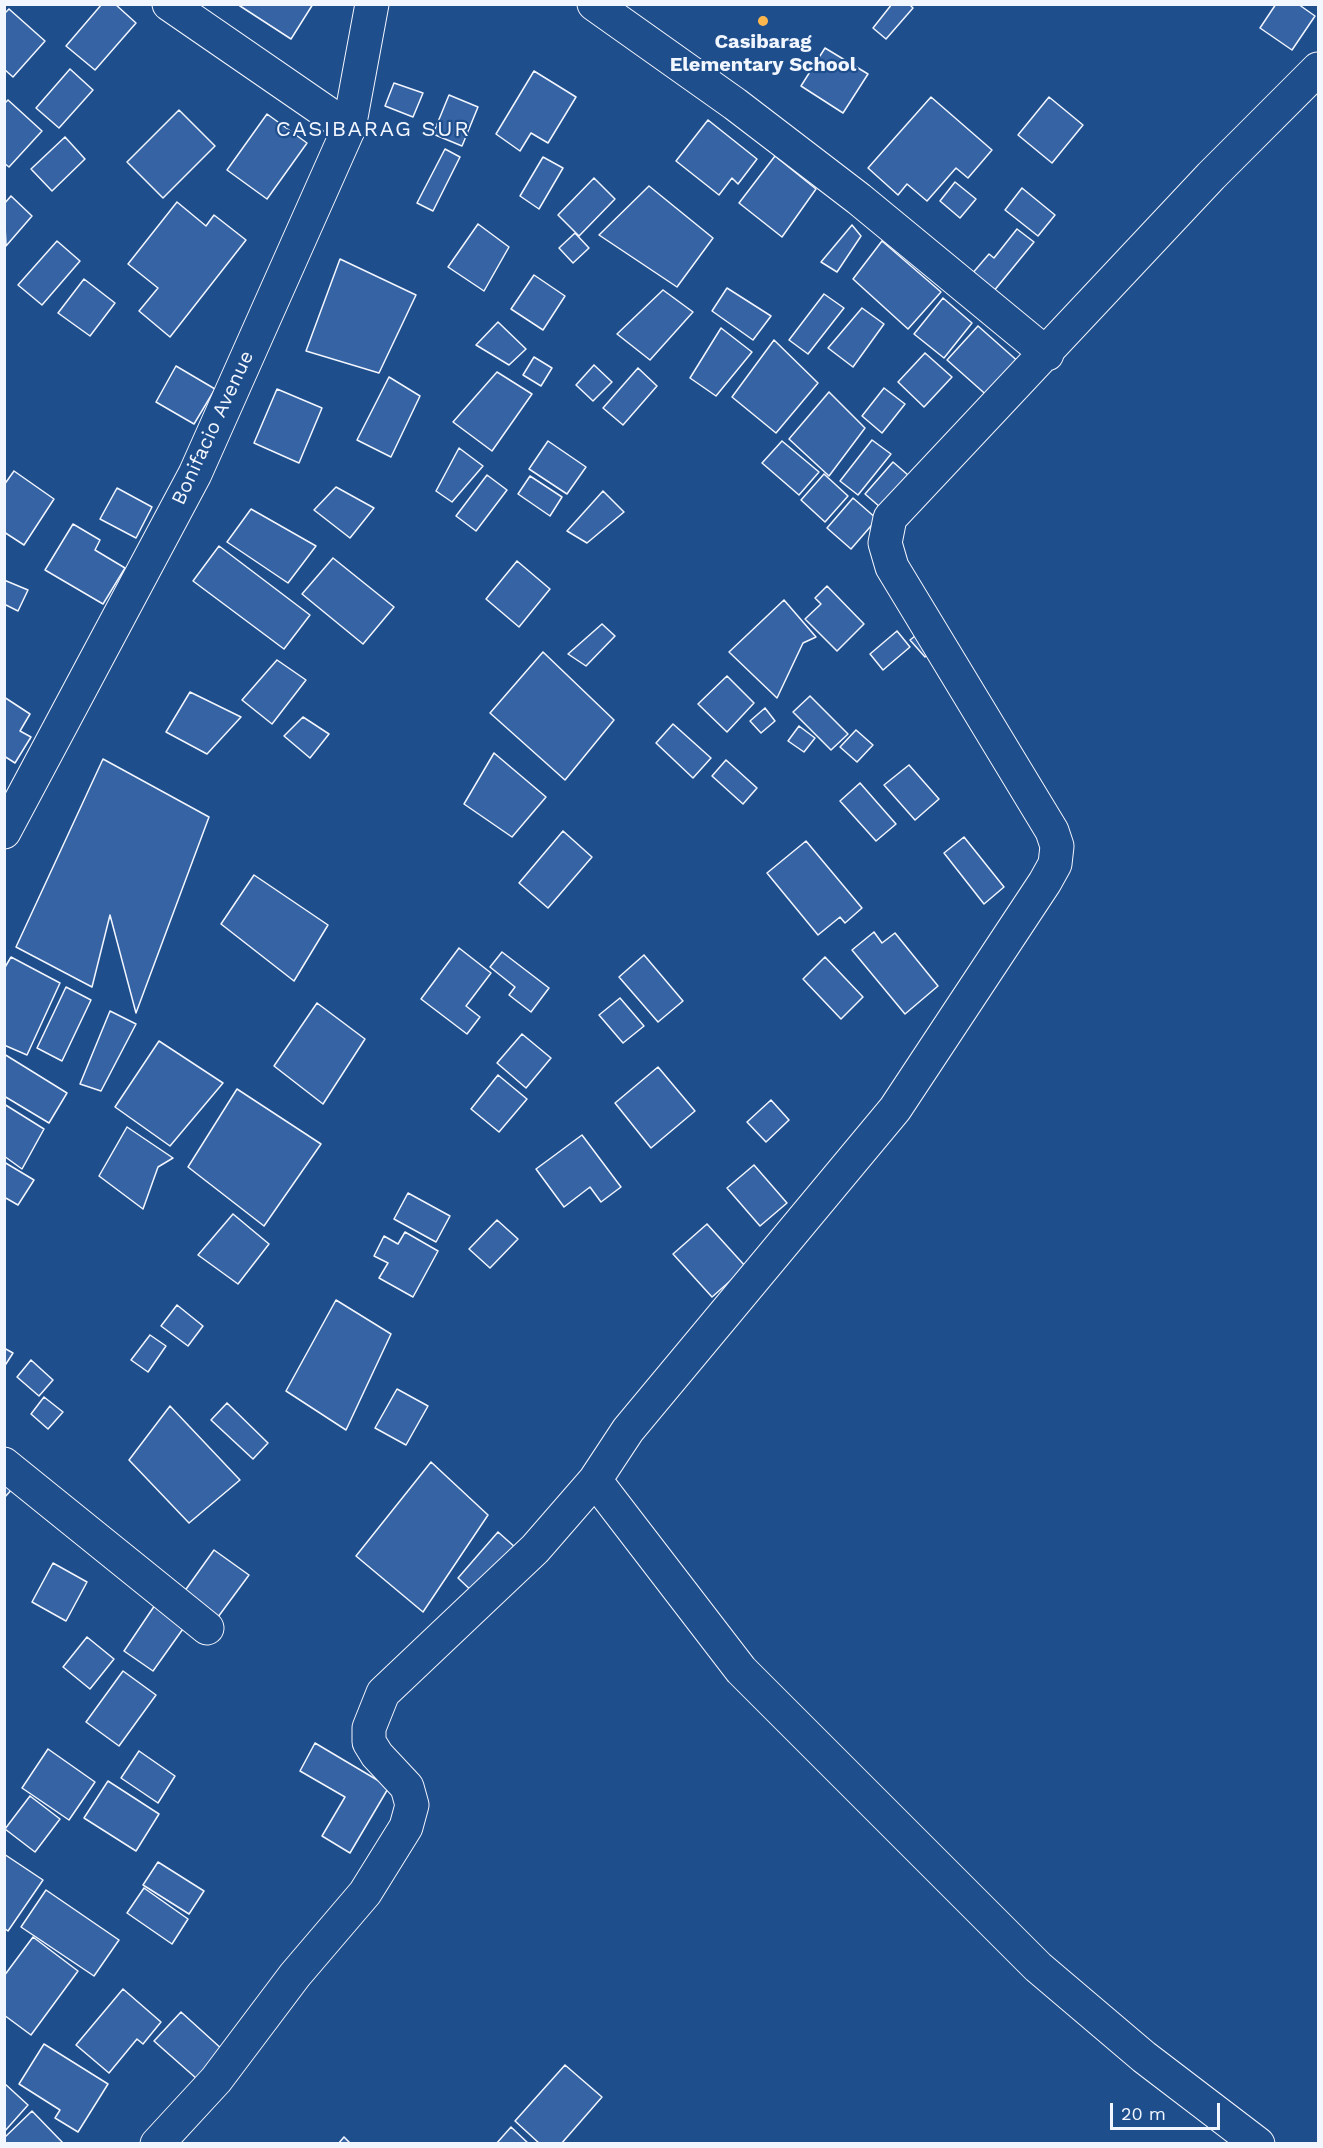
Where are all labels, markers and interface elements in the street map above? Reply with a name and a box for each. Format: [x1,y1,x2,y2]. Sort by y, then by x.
marker: Casibarag Elementary School [756,14,770,28]
place label: Casibarag Elementary School [670,30,856,77]
district label: CASIBARAG SUR [276,117,470,143]
street label: Bonifacio Avenue [167,347,259,509]
scale bar [1113,2091,1222,2129]
text: 20 m [1121,2103,1166,2124]

